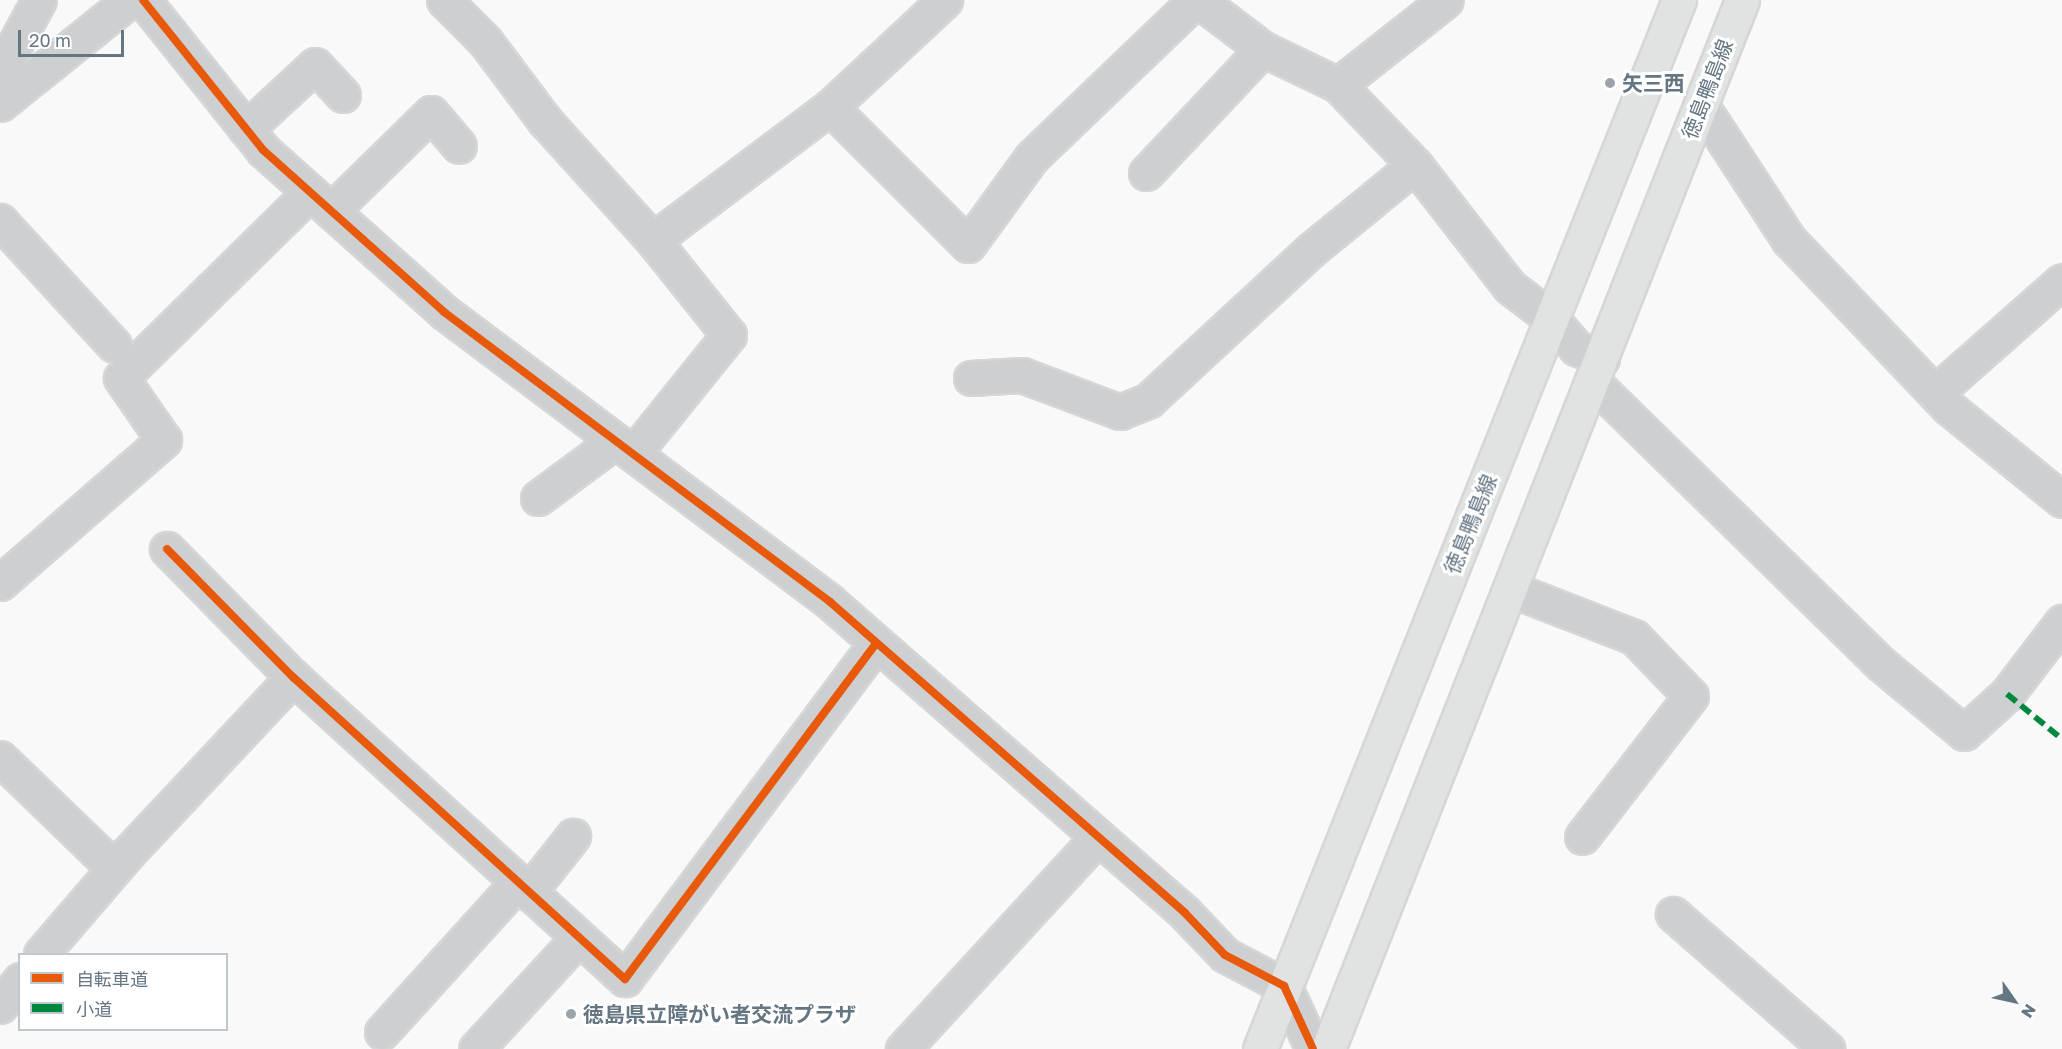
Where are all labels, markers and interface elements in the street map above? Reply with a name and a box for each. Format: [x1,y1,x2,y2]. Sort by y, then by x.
scale bar [21,18,128,56]
text: 20 m [29,29,71,51]
street label: 徳島鴨島線 [1676,35,1738,143]
place label: 矢三西 [1622,70,1685,96]
marker: 矢三西 [1603,76,1617,90]
street label: 徳島鴨島線 [1439,471,1501,577]
legend [18,953,228,1031]
text: 自転車道 [76,968,148,990]
north arrow [1984,971,2044,1031]
text: 小道 [76,998,112,1020]
text: N [2017,1000,2041,1022]
place label: 徳島県立障がい者交流プラザ [583,1001,856,1027]
marker: 徳島県立障がい者交流プラザ [564,1007,578,1021]

